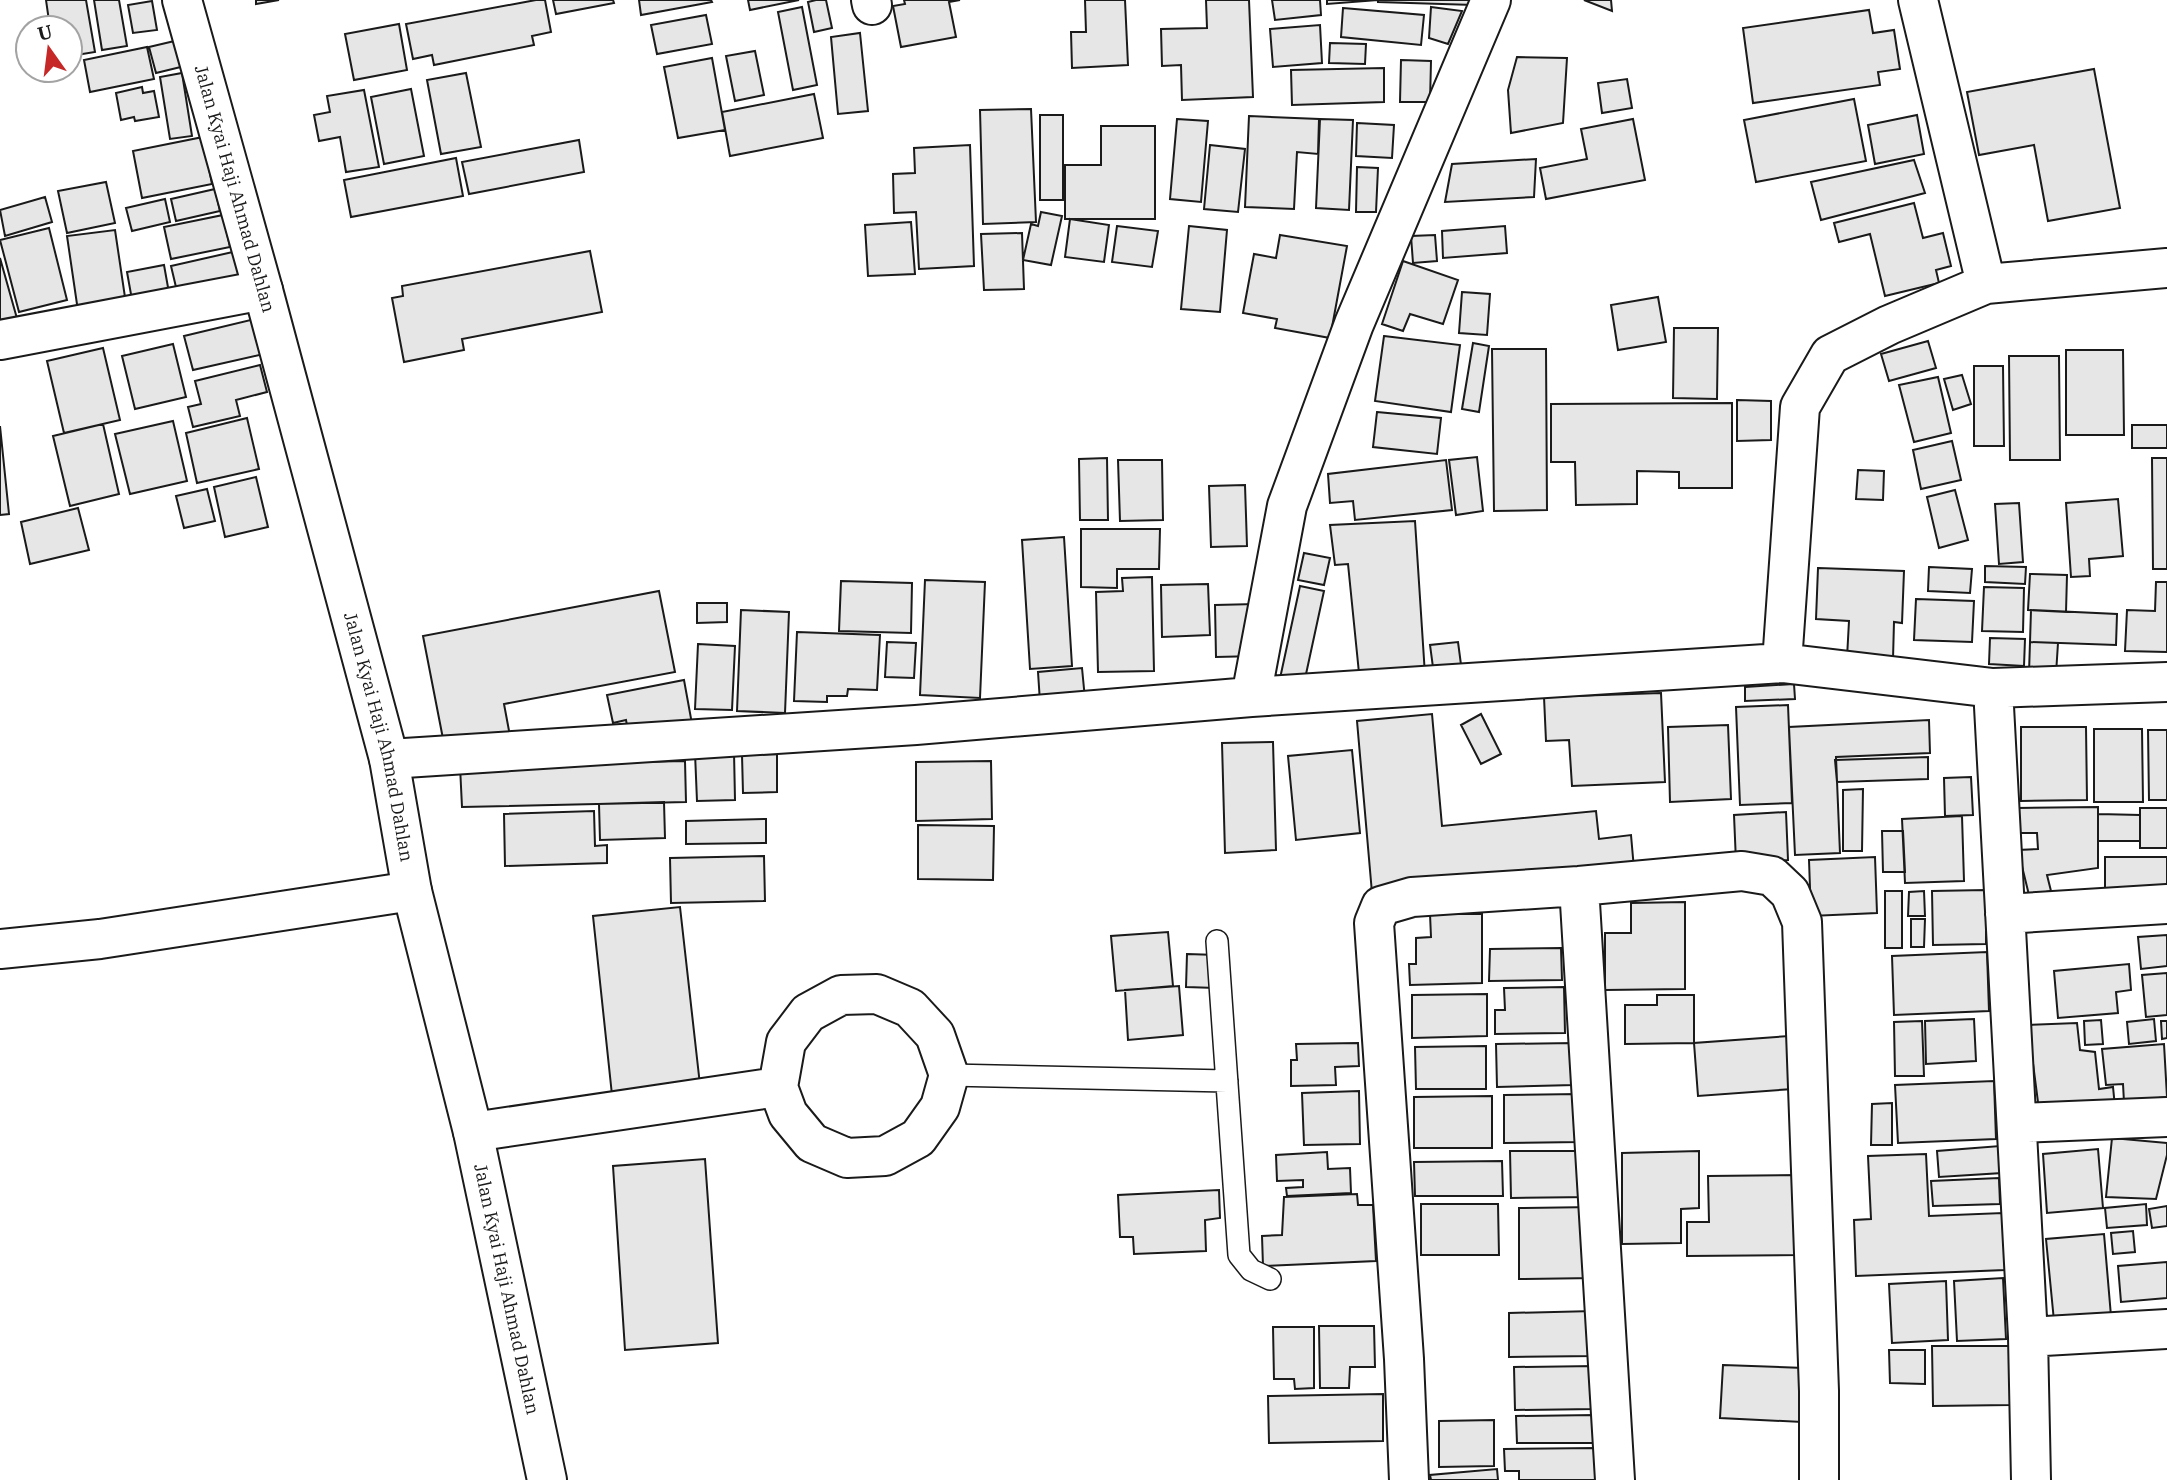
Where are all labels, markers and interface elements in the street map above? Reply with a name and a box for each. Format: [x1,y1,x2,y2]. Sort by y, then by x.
north arrow [14,14,84,84]
text: U [35,19,55,46]
street label: Jalan Kyai Haji Ahmad Dahlan [190,62,280,315]
street label: Jalan Kyai Haji Ahmad Dahlan [339,609,419,863]
street label: Jalan Kyai Haji Ahmad Dahlan [469,1162,545,1417]

